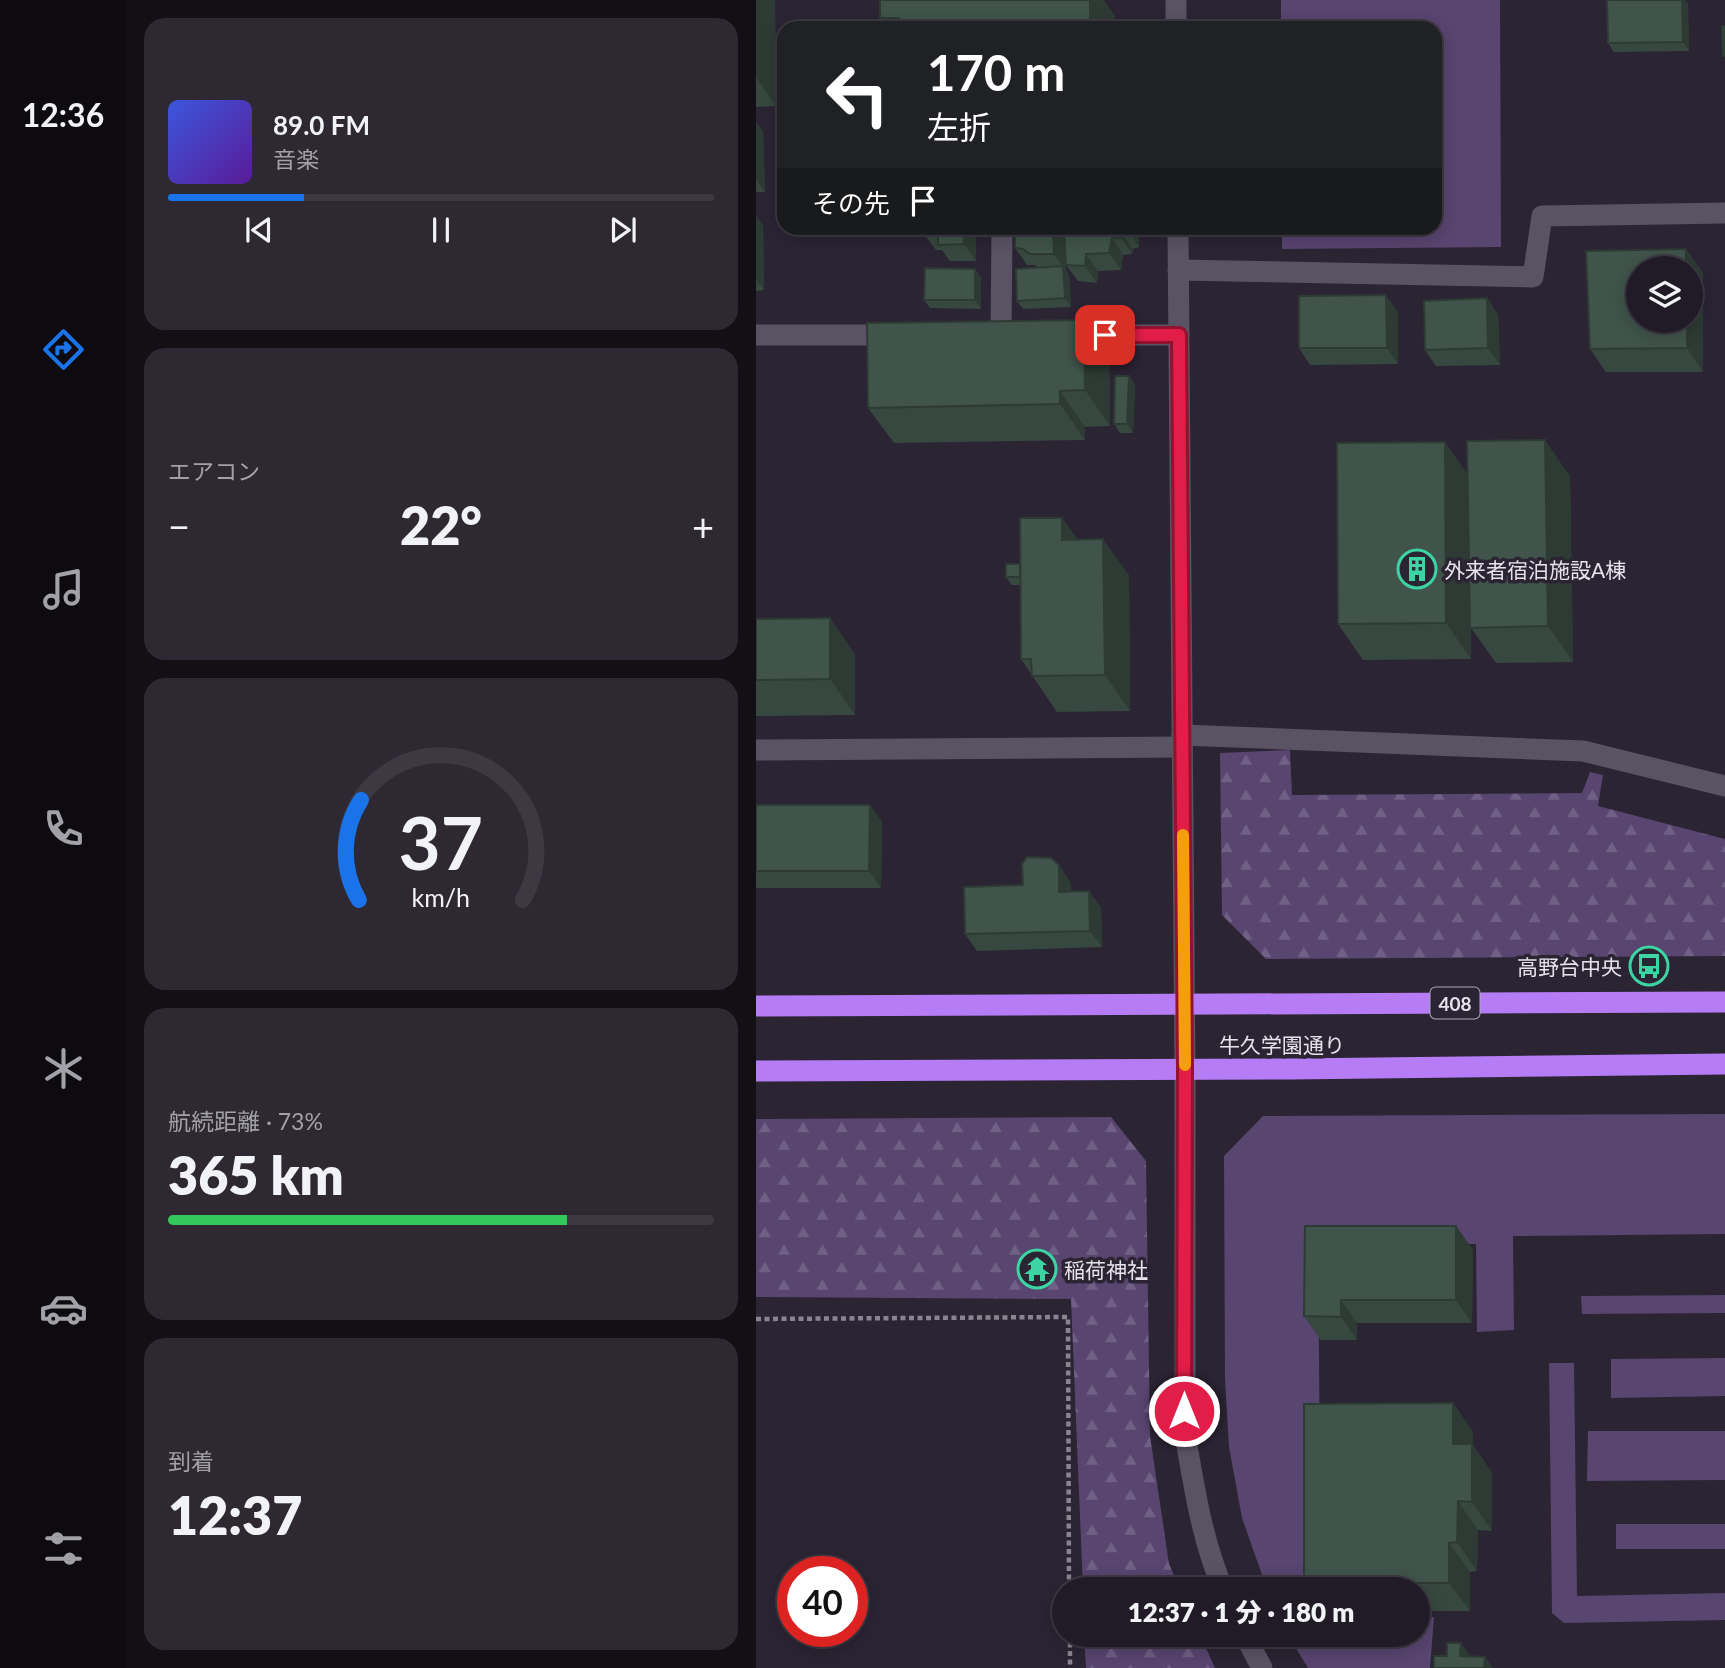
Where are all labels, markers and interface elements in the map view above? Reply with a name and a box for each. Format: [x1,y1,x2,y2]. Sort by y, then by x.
text: 170 m [927,43,1065,101]
icon: left [812,49,903,140]
text: 12:36 [22,95,104,134]
text: 左折 [927,107,991,146]
text: 89.0 FM [273,109,370,141]
text: 音楽 [273,145,319,173]
icon: arrive [904,182,942,220]
text: その先 [812,187,890,219]
icon: previous [240,211,278,249]
icon: pause [422,211,460,249]
icon: next [604,211,642,249]
map controls [1626,256,1703,333]
button: layers [1626,256,1703,333]
pin [1075,305,1135,365]
icon: arrive [1086,316,1124,354]
icon: directions [39,325,88,374]
text: エアコン [168,457,260,485]
text: 22° [400,494,482,556]
text: − [168,503,190,549]
text: + [692,503,714,549]
building icon: 外来者宿泊施設A棟 [1396,548,1438,590]
place label: 外来者宿泊施設A棟 [1444,557,1626,582]
icon: music [39,565,88,614]
text: 37 [399,798,483,886]
icon: phone [39,804,88,853]
text: km/h [412,882,470,912]
bus stop icon: 高野台中央 [1628,945,1670,987]
place label: 高野台中央 [1517,954,1622,979]
road number: 408 [1430,987,1480,1018]
street label: 牛久学園通り [1219,1032,1345,1057]
icon: climate [39,1044,88,1093]
text: 航続距離 · 73% [168,1107,323,1135]
text: 365 km [168,1144,344,1206]
temple icon: 稲荷神社 [1016,1248,1058,1290]
place label: 稲荷神社 [1064,1257,1148,1282]
icon: car [39,1284,88,1333]
position arrow [1147,1374,1221,1448]
text: 到着 [168,1447,214,1475]
text: 12:37 [168,1484,302,1546]
icon: filters [39,1524,88,1573]
speed limit sign: 40 [777,1556,868,1647]
text: 12:37 · 1 分 · 180 m [1128,1596,1354,1628]

